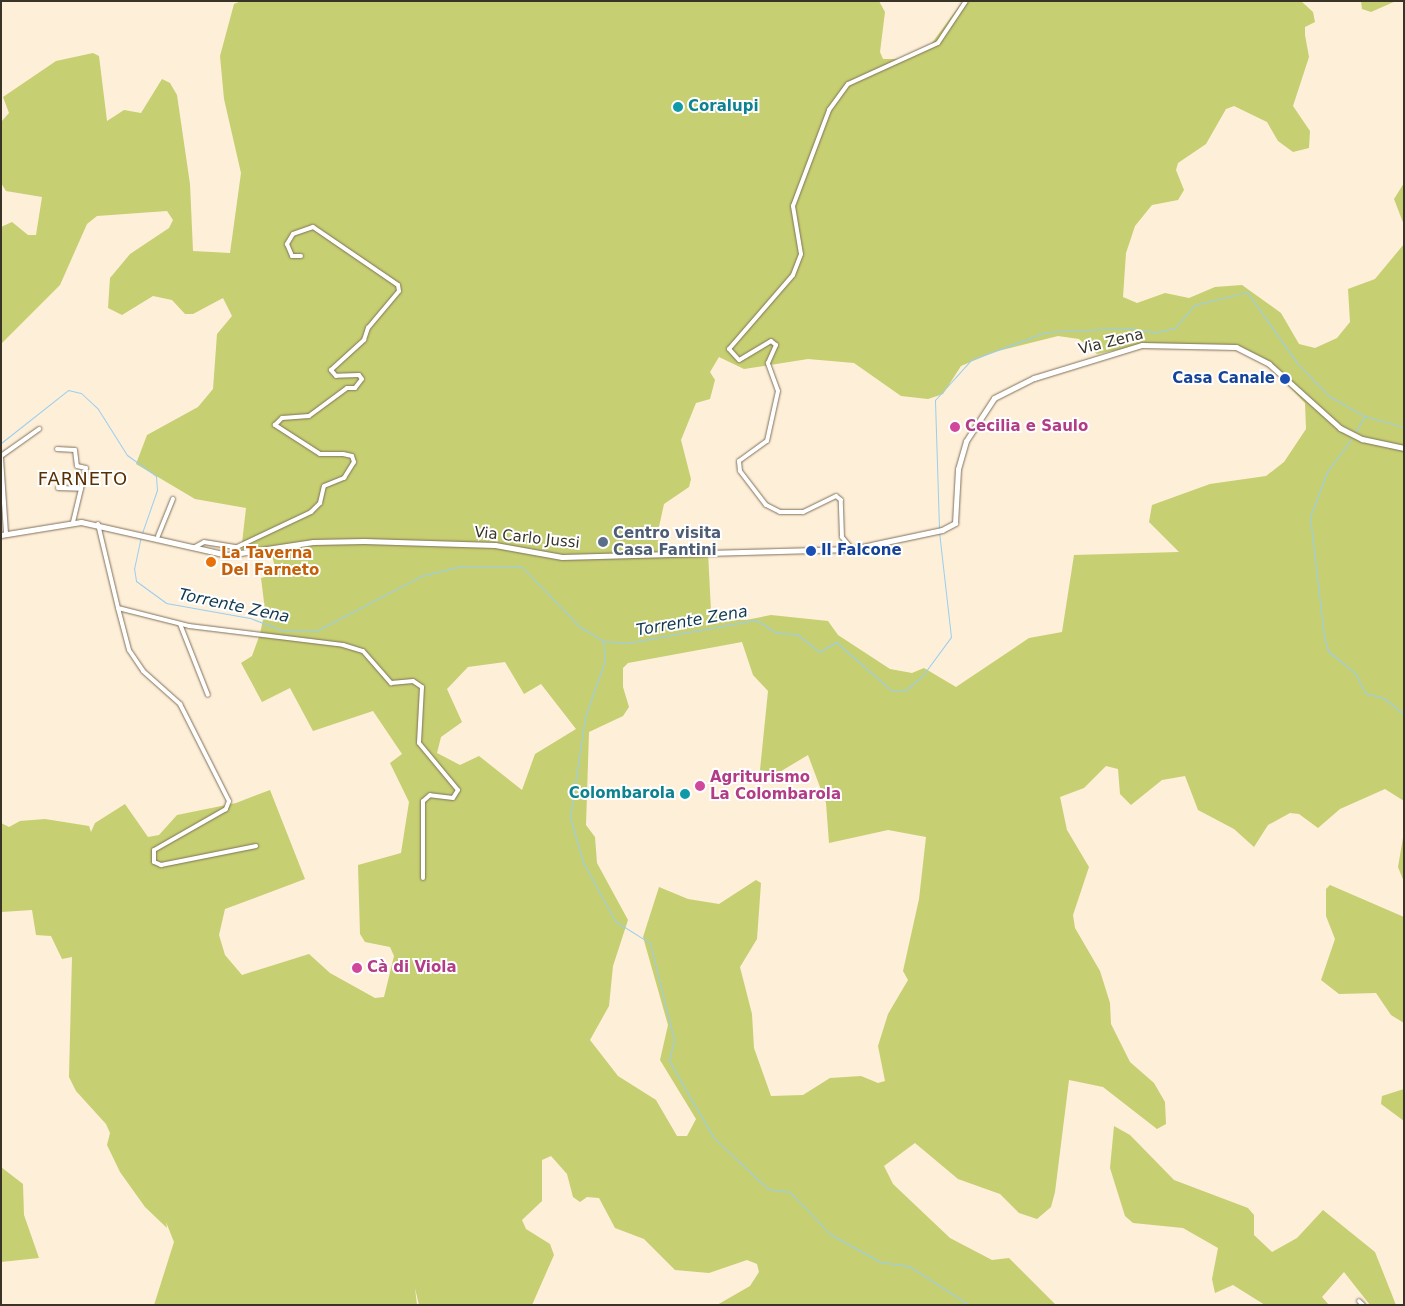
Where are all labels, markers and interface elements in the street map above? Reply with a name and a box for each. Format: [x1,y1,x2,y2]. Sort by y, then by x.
place label: Coralupi [688,98,759,116]
marker: Coralupi [672,101,684,113]
street label: Via Zena [1077,325,1145,359]
place label: Casa Canale [1172,370,1275,388]
marker: Casa Canale [1279,373,1291,385]
place label: Cecilia e Saulo [965,418,1088,436]
marker: Cecilia e Saulo [949,421,961,433]
district label: FARNETO [37,468,129,490]
street label: Via Carlo Jussi [473,524,581,552]
place label: Centro visita Casa Fantini [613,524,721,559]
marker: Centro visita Casa Fantini [597,536,609,548]
place label: Il Falcone [821,542,902,560]
place label: La Taverna Del Farneto [221,544,319,579]
marker: Il Falcone [805,545,817,557]
marker: La Taverna Del Farneto [205,556,217,568]
water label: Torrente Zena [177,585,291,627]
water label: Torrente Zena [635,602,749,640]
place label: Agriturismo La Colombarola [710,768,841,803]
marker: Agriturismo La Colombarola [694,780,706,792]
place label: Colombarola [569,785,675,803]
marker: Colombarola [679,788,691,800]
place label: Cà di Viola [367,959,457,977]
marker: Cà di Viola [351,962,363,974]

